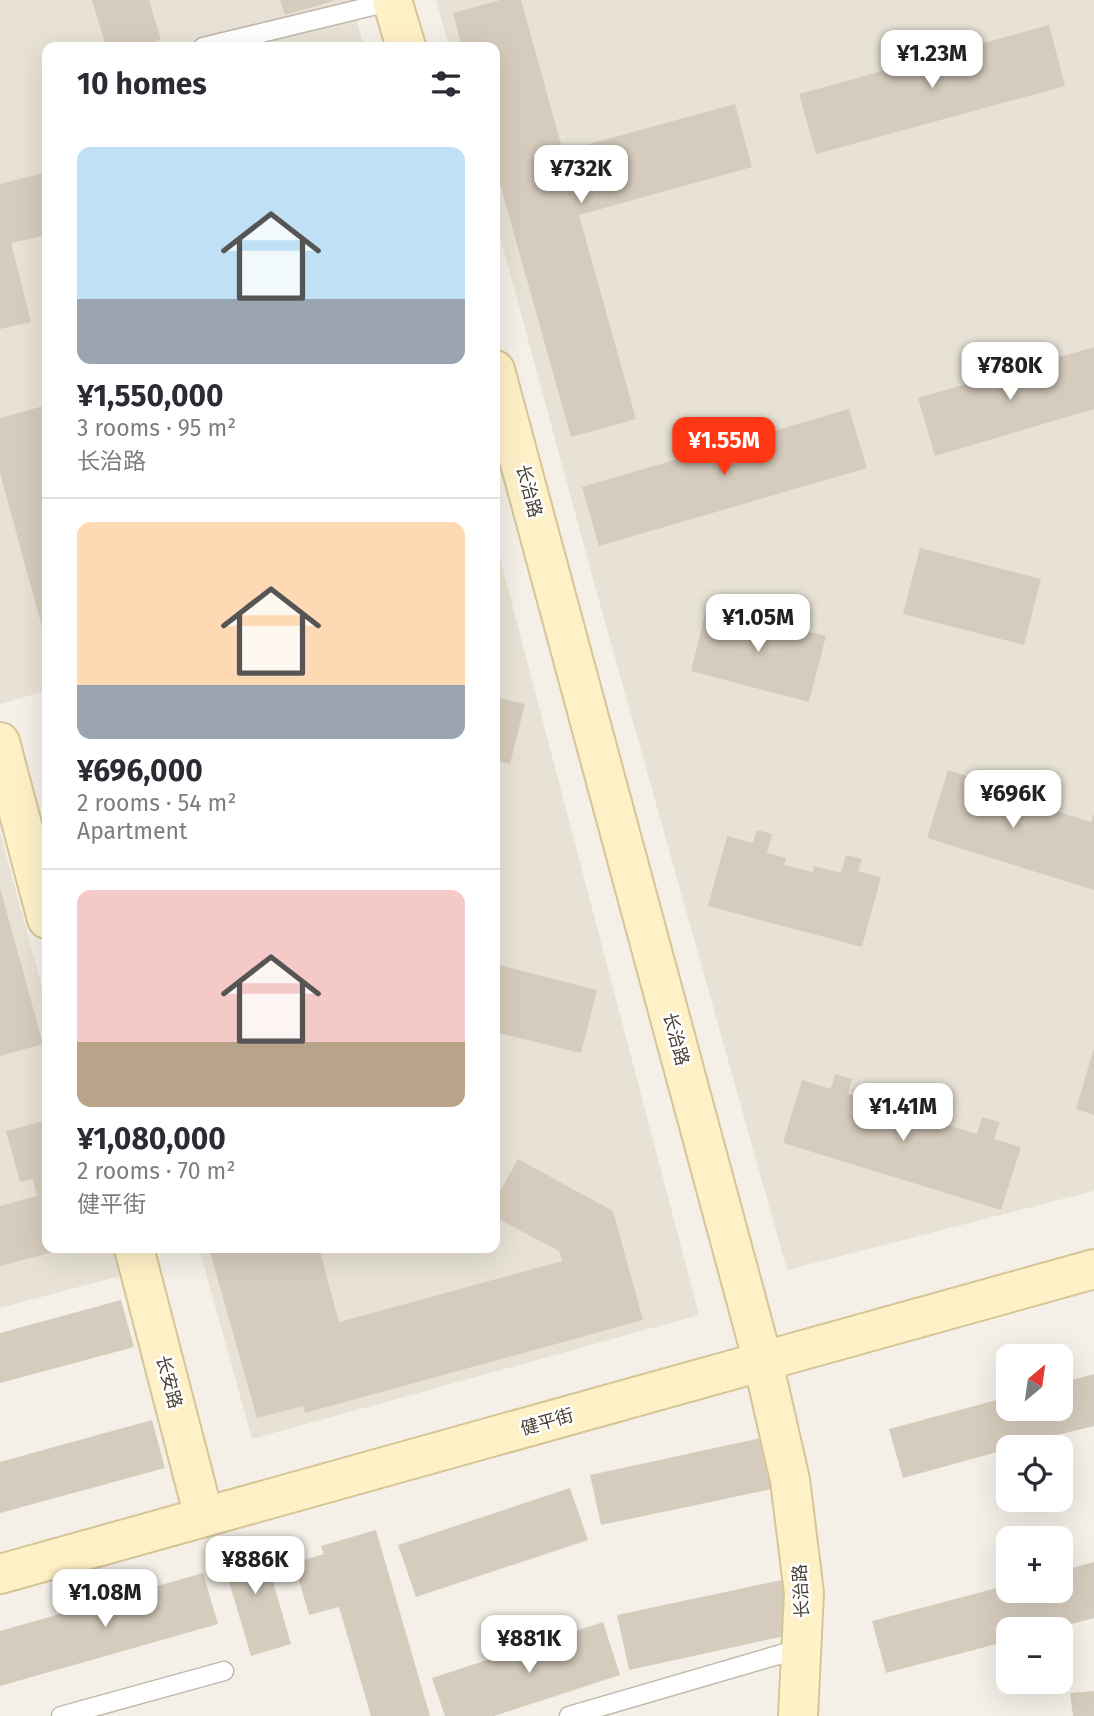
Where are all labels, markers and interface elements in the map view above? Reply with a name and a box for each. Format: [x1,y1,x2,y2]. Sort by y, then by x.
pin: ¥1.23M [875,31,989,90]
text: ¥1.23M [897,39,967,67]
icon: filters [427,65,465,103]
text: 10 homes [77,66,207,102]
pin: ¥732K [532,146,630,205]
text: ¥732K [550,154,612,182]
icon: home [208,193,334,319]
pin: ¥780K [961,342,1059,402]
text: ¥780K [978,351,1042,379]
text: ¥1,550,000 [77,378,224,414]
text: 3 rooms · 95 m² [77,414,236,442]
pin: ¥1.55M [667,418,781,477]
text: ¥1.55M [688,426,760,454]
text: 长治路 [77,447,146,475]
street label: 长治路 [511,462,547,520]
icon: home [208,568,334,694]
pin: ¥1.05M [701,594,815,654]
text: ¥1.05M [722,603,794,631]
text: ¥696,000 [77,753,203,789]
pin: ¥696K [964,770,1062,830]
text: ¥696K [980,779,1046,807]
text: 2 rooms · 54 m² [77,789,236,817]
text: Apartment [77,817,187,845]
icon: home [208,936,334,1062]
street label: 长治路 [658,1010,694,1068]
pin: ¥1.41M [846,1084,960,1143]
text: ¥1.41M [869,1092,937,1120]
text: ¥1,080,000 [77,1121,226,1157]
text: 2 rooms · 70 m² [77,1157,235,1185]
text: 健平街 [77,1190,146,1218]
north arrow [996,1344,1073,1421]
map controls [996,1344,1073,1694]
street label: 长安路 [151,1353,187,1411]
street label: 健平街 [518,1404,576,1440]
button: locate [996,1435,1073,1512]
button: + [996,1526,1073,1603]
pin: ¥886K [206,1536,304,1596]
text: ¥886K [221,1545,289,1573]
street label: 长治路 [789,1563,813,1619]
pin: ¥1.08M [48,1570,162,1629]
text: ¥1.08M [68,1578,142,1606]
pin: ¥881K [480,1616,578,1675]
button: − [996,1617,1073,1694]
text: ¥881K [497,1624,561,1652]

